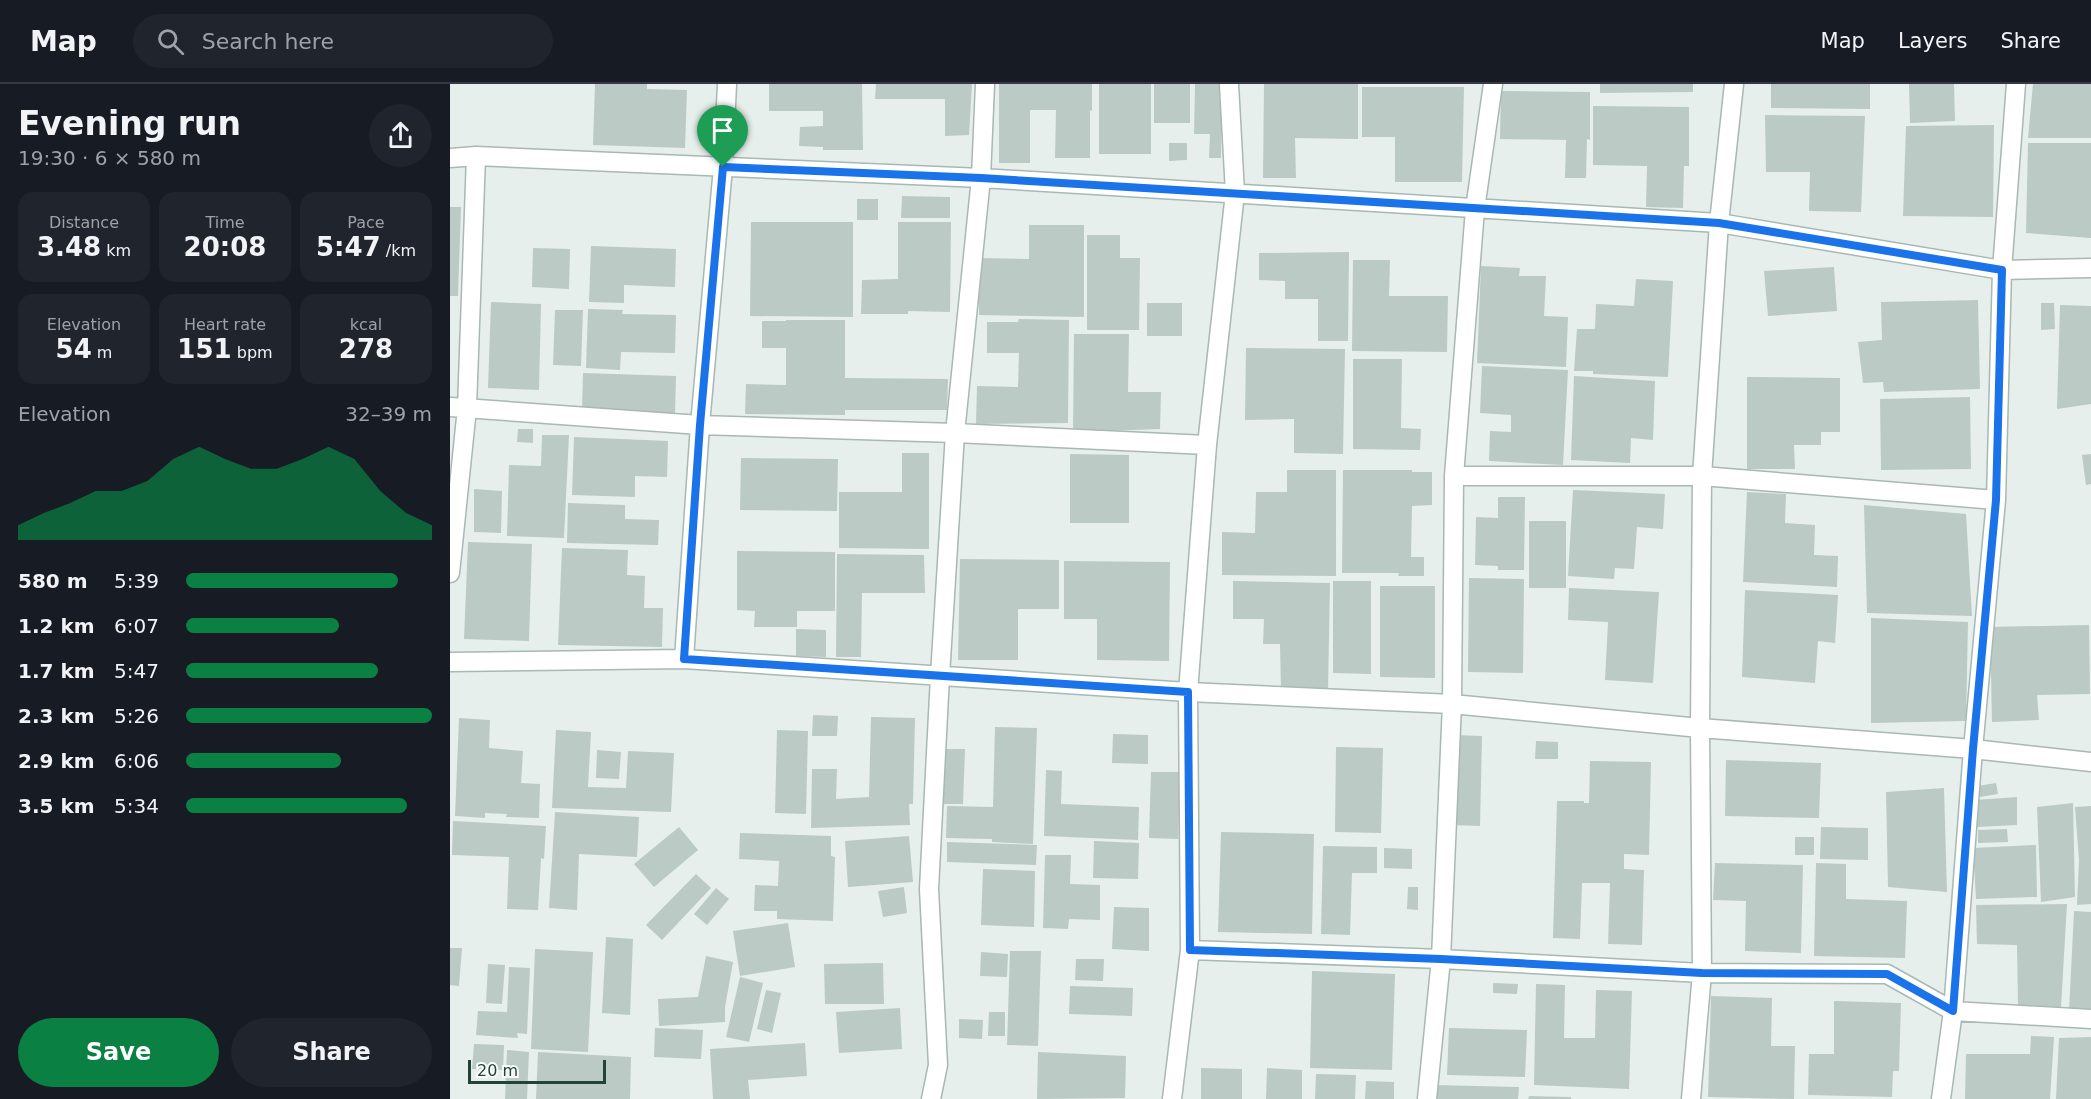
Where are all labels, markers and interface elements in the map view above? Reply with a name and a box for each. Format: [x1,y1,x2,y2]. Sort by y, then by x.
search box [133,14,553,68]
text: Map [30,25,97,58]
icon: search [154,25,187,58]
text: Search here [202,29,334,54]
text: Map [1821,29,1865,53]
text: Layers [1898,29,1967,53]
text: Share [2000,29,2061,53]
text: Evening run [18,104,241,143]
button: share [369,104,432,167]
pin [697,105,748,167]
icon: arrive [706,114,739,147]
text: 19:30 · 6 × 580 m [18,146,201,170]
text: Distance [49,213,119,232]
text: Time [205,213,245,232]
text: Pace [347,213,385,232]
text: 3.48 [37,232,101,262]
text: 20:08 [184,232,266,262]
text: 5:47 [316,232,381,262]
text: km [101,241,131,260]
text: /km [381,241,416,260]
text: Elevation [47,315,121,334]
text: Heart rate [184,315,266,334]
text: kcal [350,315,382,334]
text: 54 [56,334,92,364]
text: 151 [177,334,232,364]
text: 278 [339,334,393,364]
text: m [92,343,112,362]
text: bpm [232,343,273,362]
text: Elevation [18,402,111,426]
text: 32–39 m [345,402,432,426]
text: 580 m [18,569,88,593]
text: 5:39 [114,569,159,593]
text: 1.2 km [18,614,95,638]
text: 6:07 [114,614,159,638]
text: 1.7 km [18,659,95,683]
text: 5:47 [114,659,159,683]
text: 2.3 km [18,704,95,728]
text: 5:26 [114,704,159,728]
text: 2.9 km [18,749,95,773]
text: 6:06 [114,749,159,773]
text: 3.5 km [18,794,95,818]
text: 5:34 [114,794,159,818]
button: Save [18,1018,219,1087]
button: Share [231,1018,432,1087]
scale bar [468,1057,606,1084]
text: 20 m [477,1061,518,1080]

